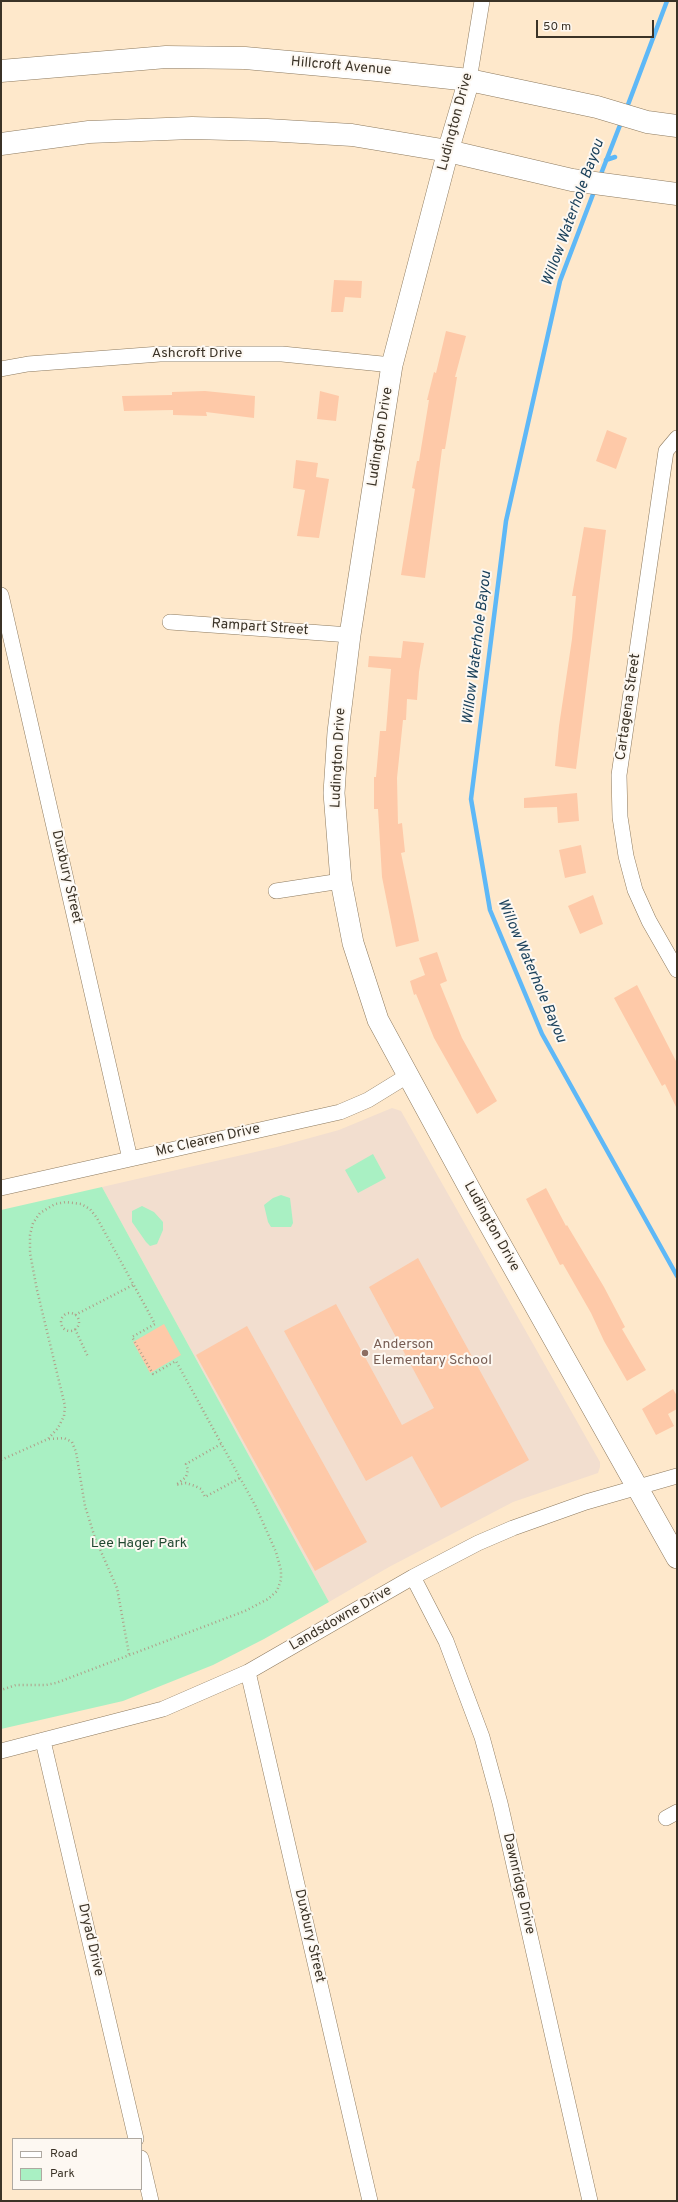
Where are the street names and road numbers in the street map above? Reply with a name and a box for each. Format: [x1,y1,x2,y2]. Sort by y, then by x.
street label: Hillcroft Avenue [290,54,392,80]
street label: Ludington Drive [435,71,477,173]
street label: Ashcroft Drive [152,346,242,362]
street label: Ludington Drive [365,386,397,488]
street label: Rampart Street [211,616,309,640]
street label: Cartagena Street [613,653,645,761]
street label: Ludington Drive [328,707,350,809]
street label: Duxbury Street [47,829,85,925]
street label: Mc Clearen Drive [154,1121,262,1161]
street label: Ludington Drive [459,1179,523,1275]
street label: Landsdowne Drive [287,1583,395,1655]
street label: Dawnridge Drive [498,1832,538,1936]
street label: Duxbury Street [290,1888,328,1984]
street label: Dryad Drive [73,1902,107,1978]

